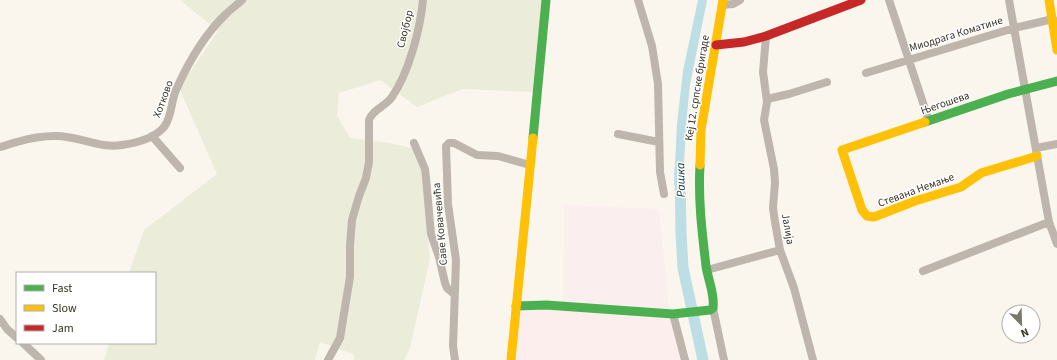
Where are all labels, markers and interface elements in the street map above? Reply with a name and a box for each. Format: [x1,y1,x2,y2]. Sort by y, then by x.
street label: Својбор [393,8,417,50]
street label: Миодрага Коматине [907,12,1005,55]
street label: Кеј 12. српске бригаде [681,33,713,142]
street label: Хотково [149,78,177,120]
street label: Његошева [919,88,971,118]
water label: Рашка [672,162,690,197]
street label: Стевана Немање [876,169,957,211]
street label: Саве Ковачевића [429,182,451,266]
street label: Јалија [778,212,798,246]
legend [16,272,156,344]
text: Fast [52,280,72,297]
text: Slow [52,300,77,317]
north arrow [1001,304,1041,344]
text: Jam [52,320,74,337]
text: N [1018,324,1031,341]

